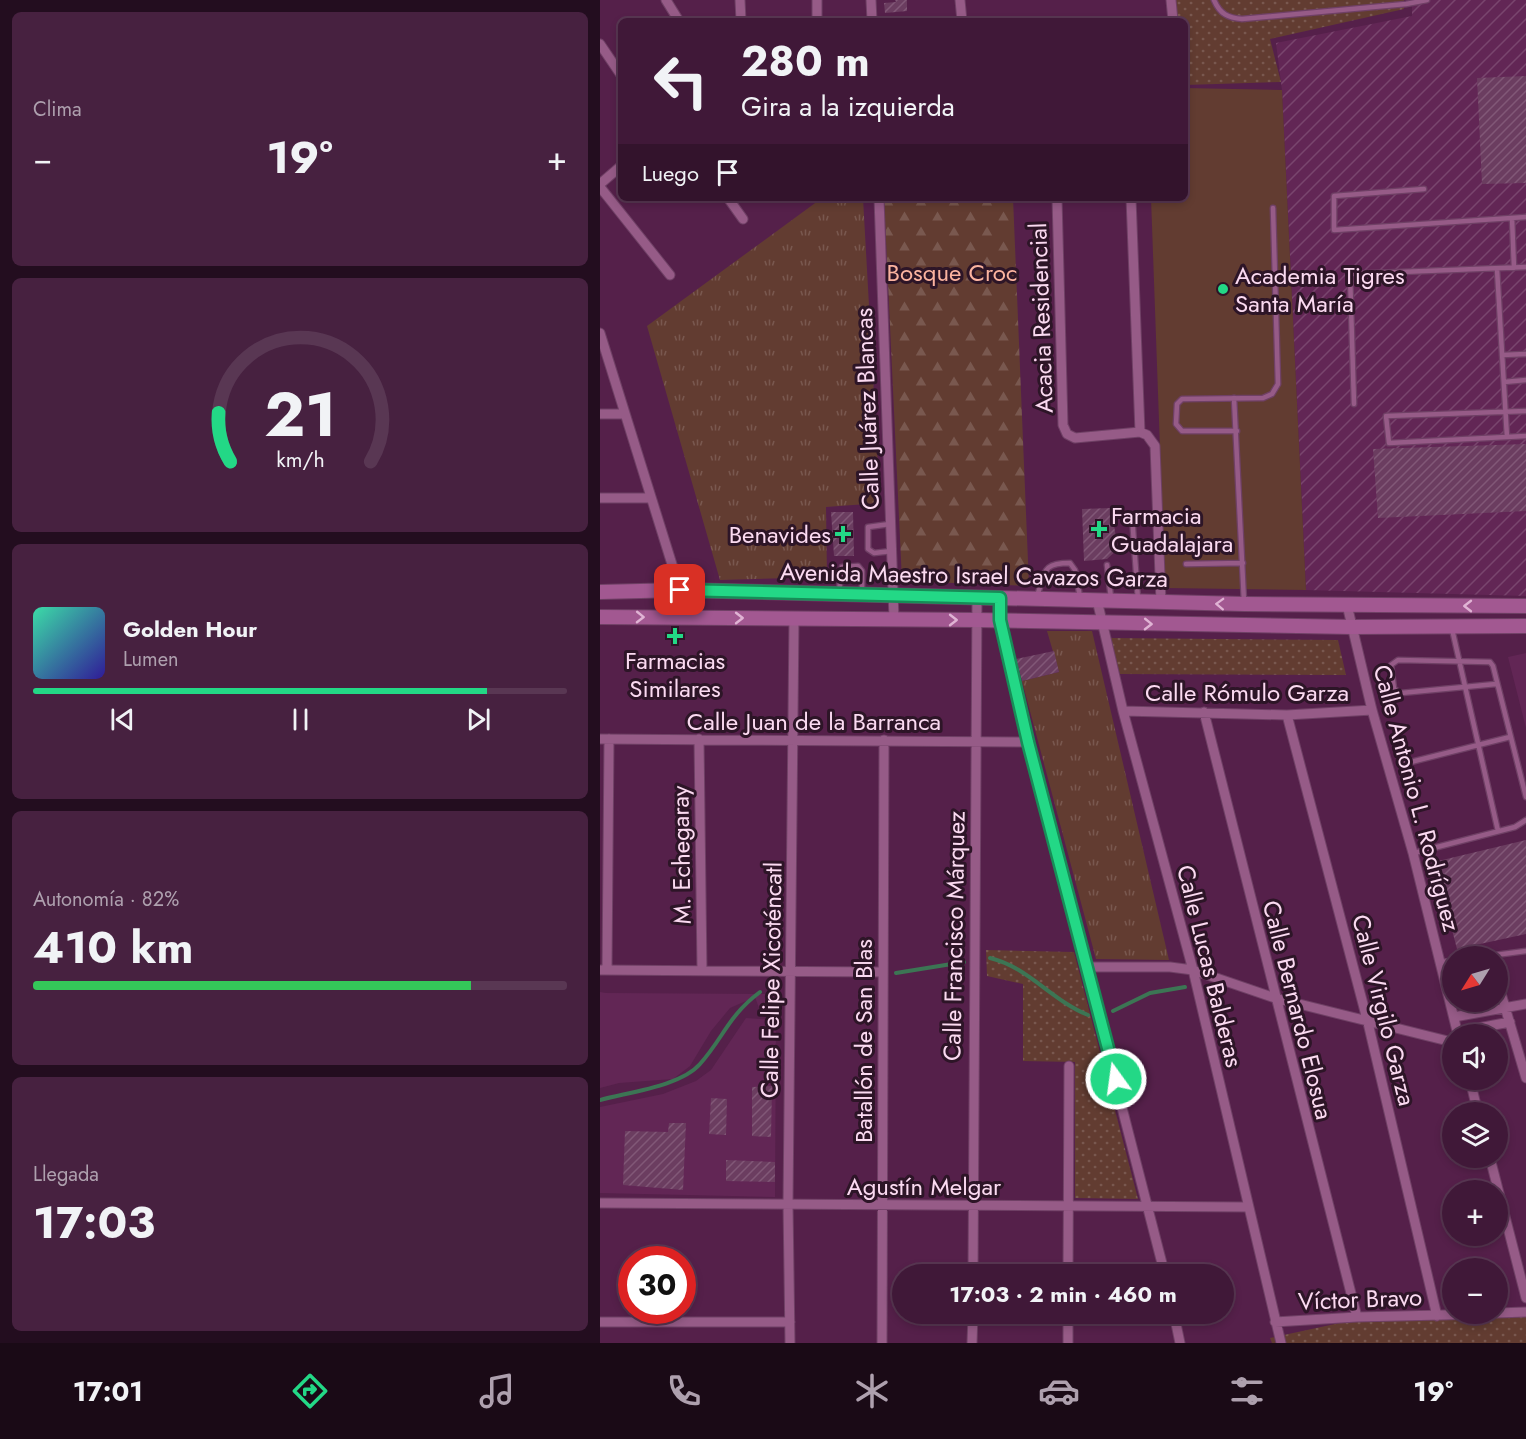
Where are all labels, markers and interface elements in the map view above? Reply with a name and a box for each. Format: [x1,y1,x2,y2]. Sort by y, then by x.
text: 280 m [741,31,870,92]
icon: left [642,42,720,120]
text: Gira a la izquierda [741,87,955,126]
text: Clima [33,95,82,124]
text: 19° [266,125,333,190]
text: − [33,135,52,182]
text: + [547,135,567,182]
icon: arrive [711,156,744,189]
text: Luego [642,157,699,189]
street label: Acacia Residencial [1020,222,1062,414]
park label: Bosque Croc [887,255,1017,290]
place label: Academia Tigres Santa María [1235,258,1405,321]
marker: Academia Tigres Santa María [1216,282,1230,296]
street label: Calle Juárez Blancas [846,307,888,511]
text: 21 [264,369,336,459]
text: km/h [276,445,324,476]
place label: Farmacia Guadalajara [1111,498,1233,561]
place label: Benavides [729,517,831,552]
marker: Farmacia Guadalajara [1092,522,1106,536]
marker: Benavides [836,527,850,541]
street label: Avenida Maestro Israel Cavazos Garza [780,554,1168,596]
pin [654,564,705,615]
icon: arrive [663,573,696,606]
one-way arrow [1216,597,1225,610]
one-way arrow [1463,600,1472,612]
one-way arrow [636,611,645,624]
one-way arrow [735,612,744,624]
text: Golden Hour [123,613,257,645]
one-way arrow [948,614,957,626]
one-way arrow [1143,618,1152,630]
marker: Farmacias Similares [668,629,682,643]
place label: Farmacias Similares [625,643,725,706]
text: Lumen [123,645,179,674]
street label: Calle Antonio L. Rodríguez [1365,661,1469,935]
street label: Calle Rómulo Garza [1145,675,1349,710]
icon: previous [106,703,139,736]
icon: pause [284,703,317,736]
icon: next [462,703,495,736]
street label: Calle Juan de la Barranca [687,704,941,739]
street label: M. Echegaray [662,785,700,925]
street label: Calle Francisco Márquez [934,811,974,1061]
street label: Calle Lucas Balderas [1168,861,1252,1071]
street label: Calle Felipe Xicoténcatl [751,862,791,1098]
text: Autonomía · 82% [33,885,179,914]
street label: Calle Bernardo Elosua [1254,897,1342,1123]
street label: Calle Virgilo Garza [1343,911,1425,1109]
text: 410 km [33,915,193,980]
street label: Batallón de San Blas [846,939,881,1143]
north arrow [1442,946,1508,1012]
map controls [1442,946,1508,1324]
button: sound [1442,1024,1508,1090]
position arrow [1084,1047,1148,1111]
button: layers [1442,1102,1508,1168]
text: Llegada [33,1160,99,1189]
street label: Agustín Melgar [847,1169,1002,1204]
button: + [1442,1180,1508,1246]
text: 17:03 [33,1190,155,1255]
speed limit sign: 30 [618,1246,696,1324]
button: − [1442,1258,1508,1324]
text: 17:03 · 2 min · 460 m [949,1278,1177,1310]
street label: Víctor Bravo [1297,1279,1423,1319]
icon: directions [289,1370,331,1412]
icon: music [476,1370,518,1412]
icon: phone [663,1370,705,1412]
icon: climate [851,1370,893,1412]
icon: car [1038,1370,1080,1412]
icon: filters [1226,1370,1268,1412]
text: 17:01 [73,1372,143,1411]
text: 19° [1413,1372,1453,1411]

